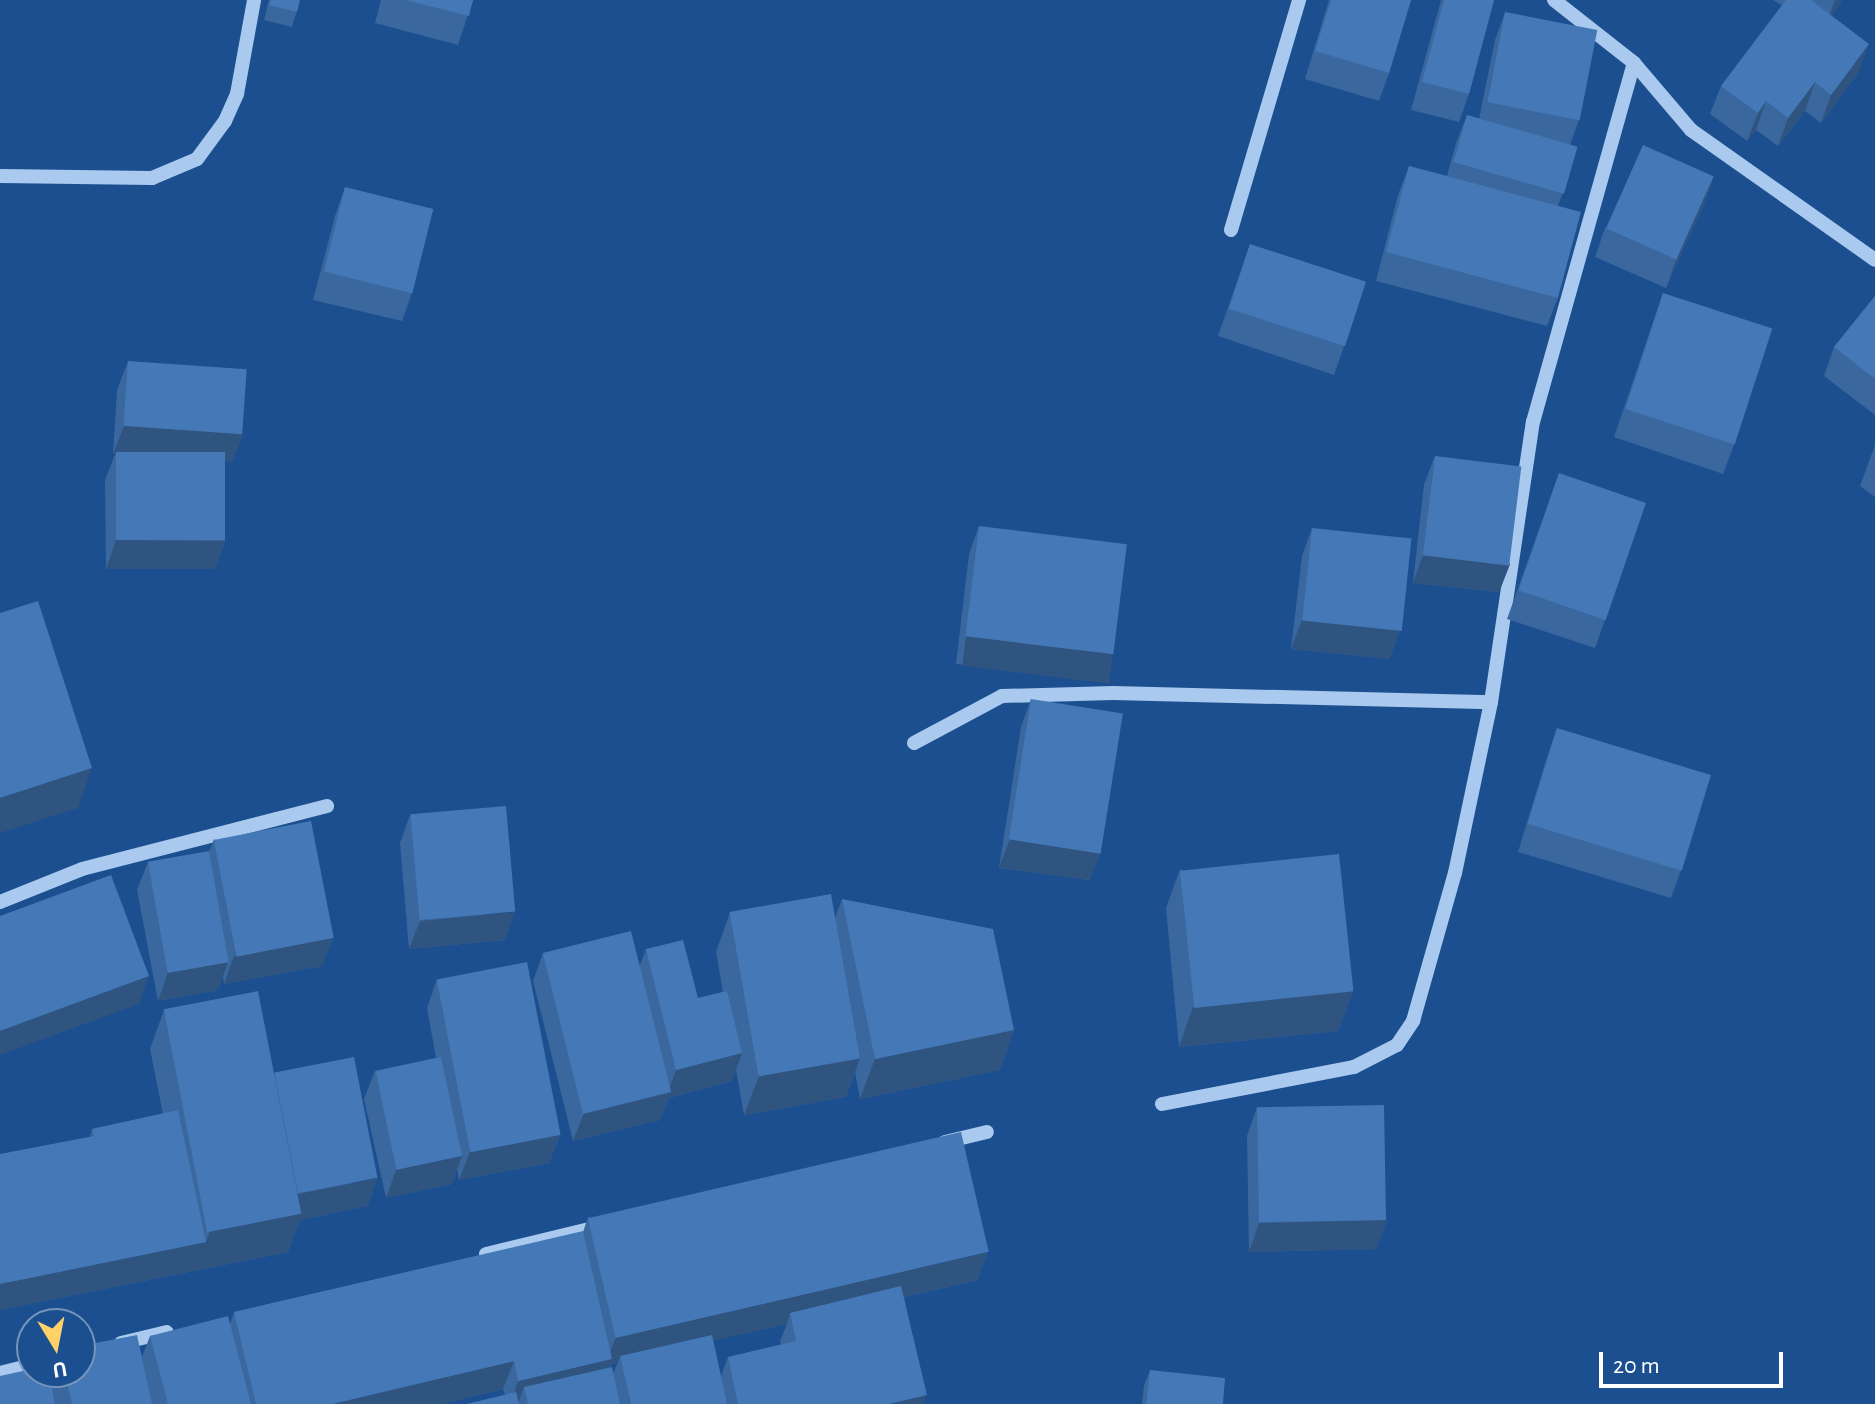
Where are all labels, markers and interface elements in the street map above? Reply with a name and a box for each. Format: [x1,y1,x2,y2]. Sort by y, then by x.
north arrow [16,1308,96,1388]
scale bar [1603,1336,1787,1386]
text: 20 m [1613,1354,1660,1378]
text: U [51,1358,69,1382]

